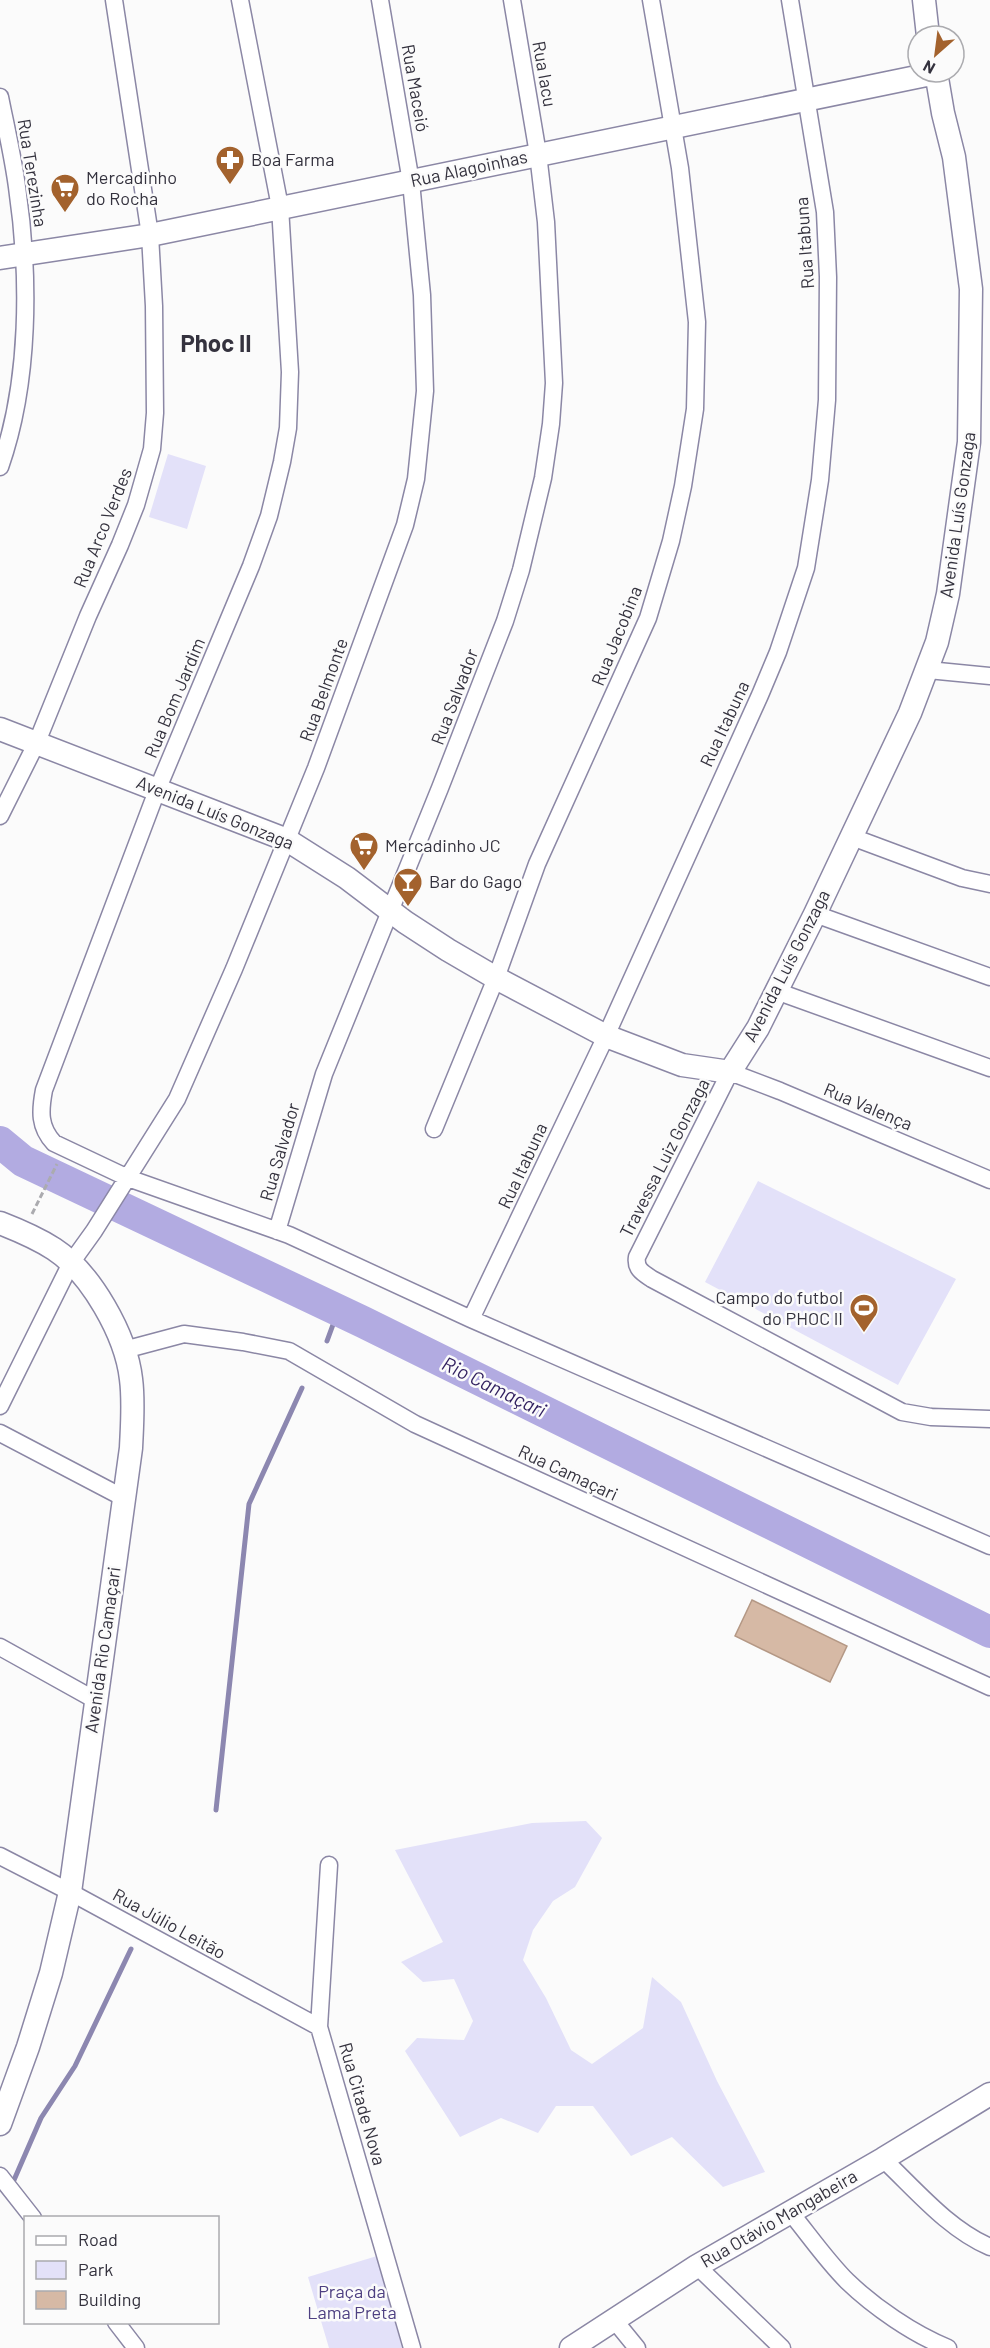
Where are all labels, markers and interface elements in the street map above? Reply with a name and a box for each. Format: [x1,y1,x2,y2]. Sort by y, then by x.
north arrow [906,24,966,84]
street label: Rua Iacu [528,39,562,108]
street label: Rua Maceió [397,42,435,133]
text: N [920,57,938,79]
street label: Rua Terezinha [14,117,52,229]
pharmacy icon: Boa Farma [214,144,246,186]
street label: Rua Alagoinhas [408,145,529,191]
place label: Boa Farma [251,148,334,170]
place label: Mercadinho do Rocha [86,166,177,209]
supermarket icon: Mercadinho do Rocha [49,172,81,214]
street label: Rua Itabuna [790,196,818,290]
district label: Phoc II [180,328,252,357]
street label: Avenida Luís Gonzaga [934,430,980,599]
street label: Rua Arco Verdes [68,465,136,591]
street label: Rua Jacobina [586,583,646,689]
street label: Rua Bom Jardim [139,634,209,761]
street label: Rua Belmonte [294,635,352,744]
street label: Rua Salvador [426,645,483,748]
street label: Rua Itabuna [695,677,754,770]
street label: Avenida Luís Gonzaga [134,770,297,854]
supermarket icon: Mercadinho JC [348,830,380,872]
place label: Mercadinho JC [385,834,501,856]
bar icon: Bar do Gago [392,866,424,908]
place label: Bar do Gago [429,870,522,892]
street label: Avenida Luís Gonzaga [738,886,834,1045]
street label: Travessa Luiz Gonzaga [615,1075,714,1241]
street label: Rua Valença [821,1078,916,1135]
street label: Rua Salvador [255,1100,304,1203]
street label: Rua Itabuna [493,1119,552,1212]
place label: Campo do futbol do PHOC II [715,1286,843,1329]
sports icon: Campo do futbol do PHOC II [848,1292,880,1334]
water label: Rio Camaçari [439,1351,550,1422]
street label: Rua Camaçari [515,1439,622,1505]
street label: Avenida Rio Camaçari [79,1565,125,1735]
street label: Rua Júlio Leitão [109,1883,230,1963]
street label: Rua Citade Nova [335,2040,391,2168]
street label: Rua Otávio Mangabeira [696,2164,861,2272]
legend [24,2216,219,2324]
text: Road [78,2228,118,2250]
text: Park [78,2258,113,2280]
park label: Praça da Lama Preta [307,2280,397,2323]
text: Building [78,2288,141,2310]

